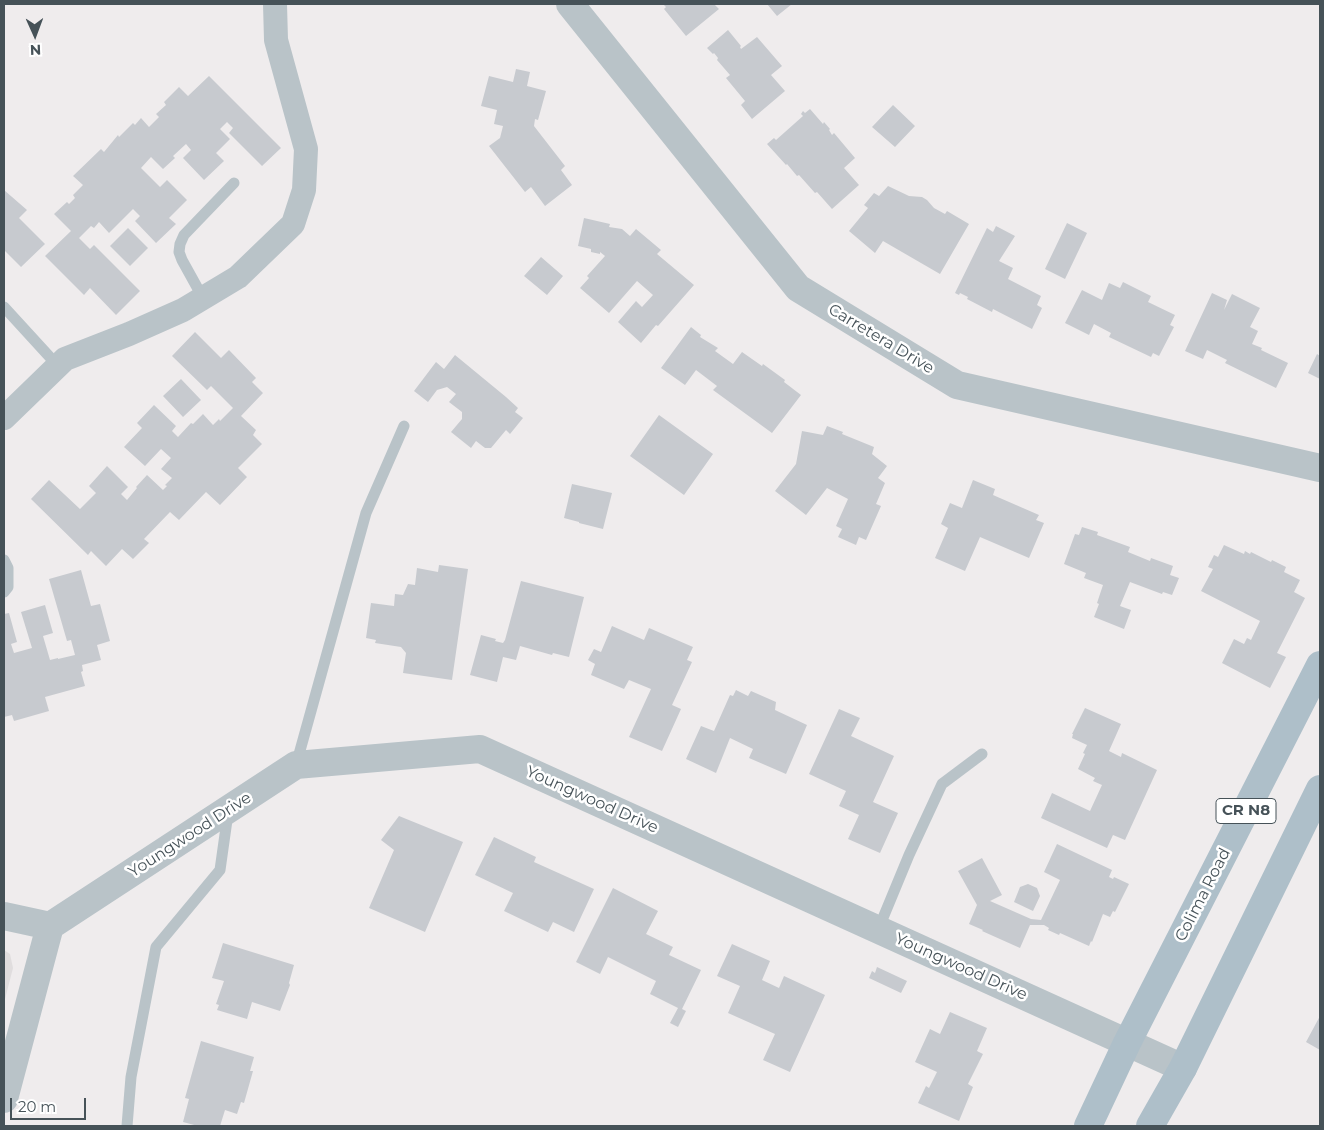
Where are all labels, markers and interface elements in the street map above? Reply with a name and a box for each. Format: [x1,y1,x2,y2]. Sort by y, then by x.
north arrow [10,10,60,60]
text: N [30,41,41,59]
street label: Carretera Drive [825,300,937,378]
street label: Youngwood Drive [523,762,661,838]
street label: Youngwood Drive [125,788,255,882]
road number: CR N8 [1216,798,1276,824]
street label: Colima Road [1171,845,1235,945]
street label: Youngwood Drive [892,929,1030,1005]
scale bar [12,1088,89,1120]
text: 20 m [18,1097,56,1116]

